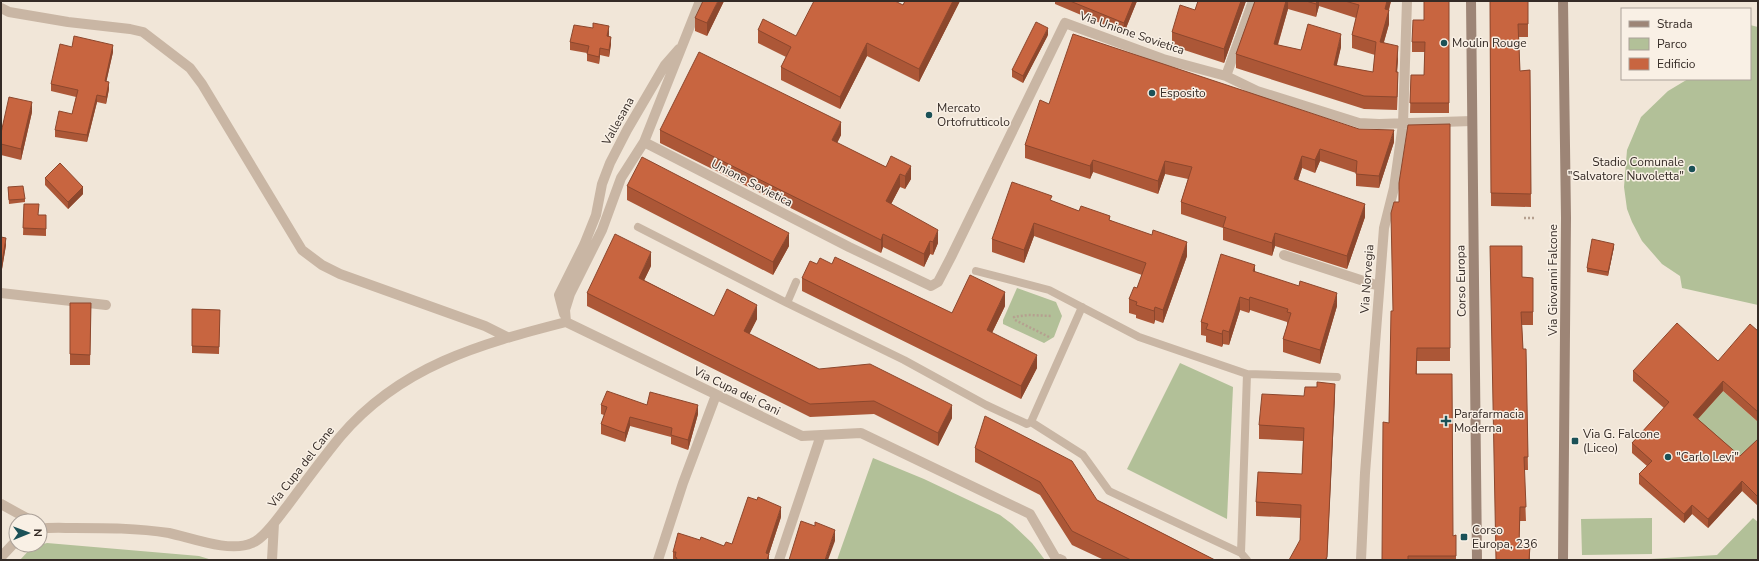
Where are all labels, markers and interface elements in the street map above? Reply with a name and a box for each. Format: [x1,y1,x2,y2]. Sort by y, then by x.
street label: Via Unione Sovietica [1076,7,1187,58]
legend [1621,8,1751,80]
text: Strada [1657,16,1693,32]
place label: Moulin Rouge [1452,35,1527,51]
text: Parco [1657,36,1687,52]
marker: Moulin Rouge [1439,38,1449,48]
text: Edificio [1657,56,1696,72]
place label: Esposito [1160,85,1206,101]
marker: Esposito [1147,88,1157,98]
street label: Vallesana [598,94,638,149]
place label: Mercato Ortofrutticolo [937,100,1010,130]
marker: Mercato Ortofrutticolo [924,110,934,120]
place label: Stadio Comunale "Salvatore Nuvoletta" [1568,154,1684,184]
street label: Unione Sovietica [709,156,795,210]
marker: Stadio Comunale "Salvatore Nuvoletta" [1687,164,1697,174]
street label: Via Giovanni Falcone [1545,224,1561,337]
street label: Via Norvegia [1357,244,1377,315]
street label: Corso Europa [1452,245,1470,317]
street label: Via Cupa dei Cani [690,363,783,419]
place label: Parafarmacia Moderna [1454,406,1524,436]
marker: Parafarmacia Moderna [1441,416,1451,426]
street label: Via Cupa del Cane [264,423,338,512]
place label: Via G. Falcone (Liceo) [1582,426,1660,456]
marker: Via G. Falcone (Liceo) [1570,436,1580,446]
place label: "Carlo Levi" [1676,449,1739,465]
marker: "Carlo Levi" [1663,452,1673,462]
north arrow [8,513,48,553]
place label: Corso Europa, 236 [1472,522,1537,552]
text: N [30,529,45,537]
marker: Corso Europa, 236 [1459,532,1469,542]

